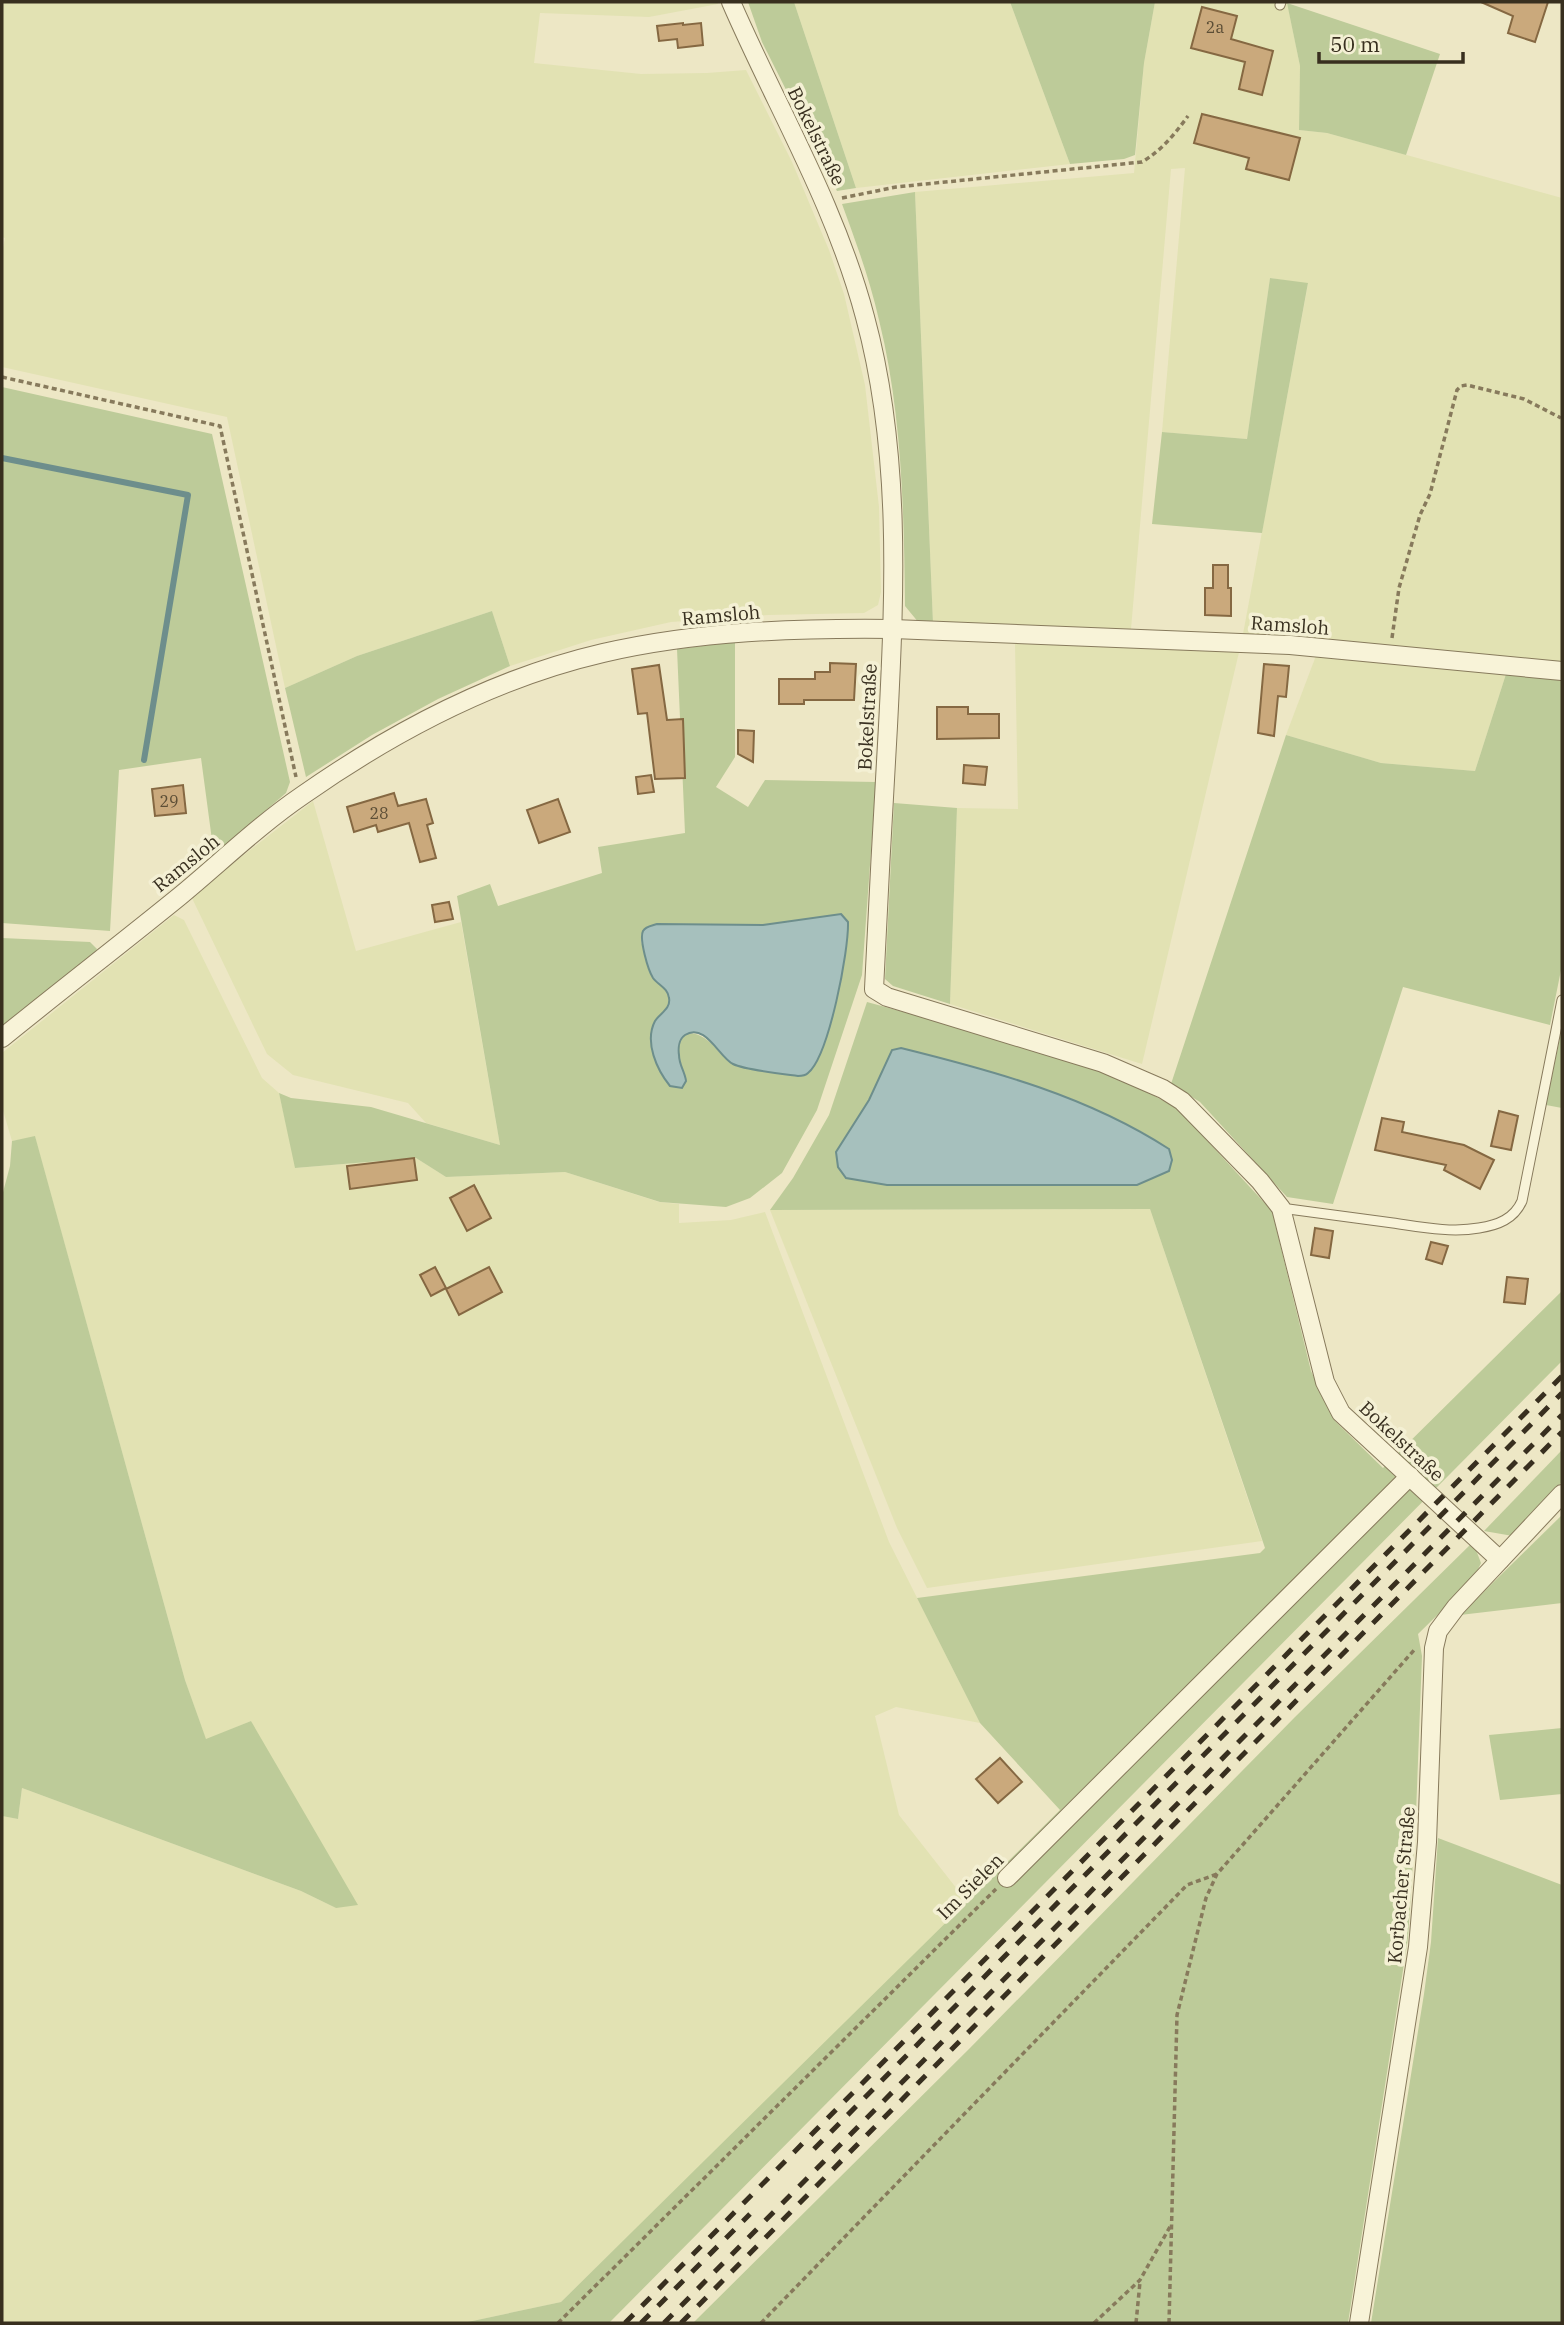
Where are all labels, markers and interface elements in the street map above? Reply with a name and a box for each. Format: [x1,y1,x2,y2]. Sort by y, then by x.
house number: 2a [1206,17,1224,37]
scale bar [1319,21,1462,65]
text: 50 m [1330,30,1380,58]
street label: Bokelstraße [783,83,851,189]
street label: Ramsloh [681,600,761,630]
street label: Ramsloh [1250,610,1330,640]
street label: Bokelstraße [852,663,882,771]
house number: 29 [159,791,179,811]
house number: 28 [369,803,389,823]
street label: Ramsloh [148,829,224,897]
street label: Bokelstraße [1355,1396,1449,1486]
street label: Korbacher Straße [1382,1805,1420,1965]
street label: Im Sielen [932,1848,1008,1924]

